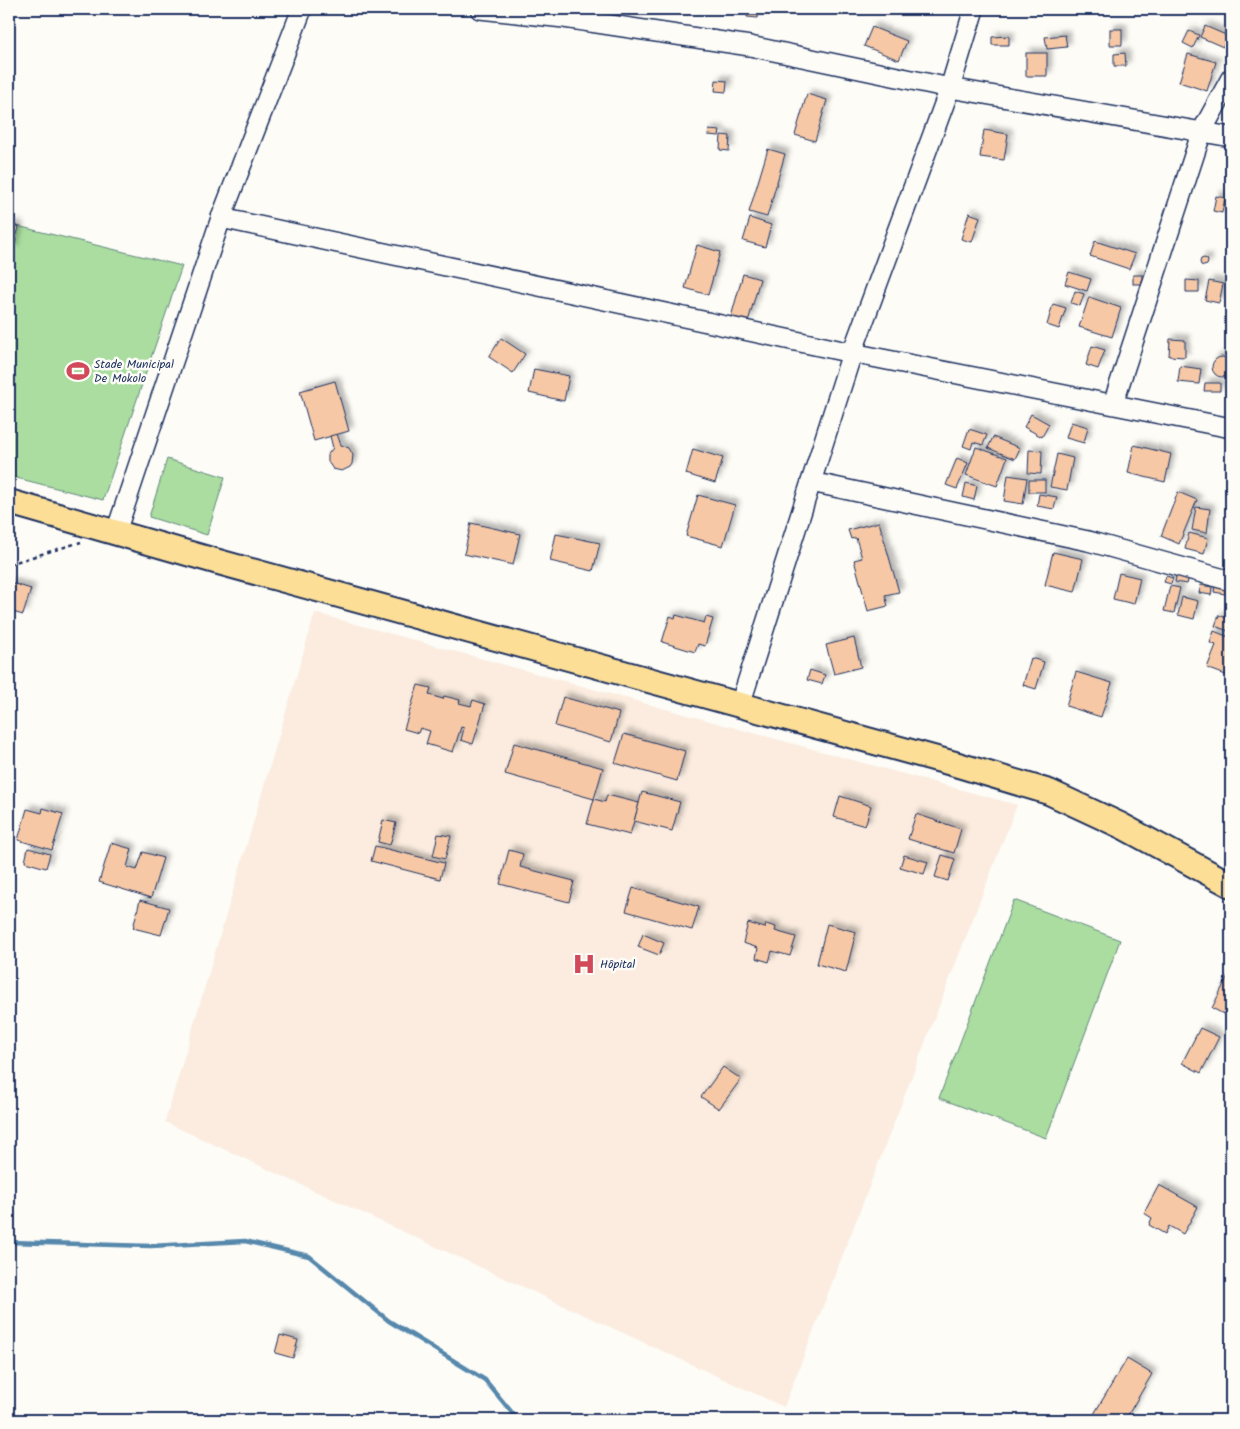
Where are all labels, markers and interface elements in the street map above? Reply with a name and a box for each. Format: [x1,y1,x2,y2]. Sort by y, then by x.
place label: Stade Municipal De Mokolo [94,355,174,388]
sports icon: Stade Municipal De Mokolo [65,358,91,384]
hospital icon: Hôpital [571,951,597,977]
place label: Hôpital [600,955,635,974]

